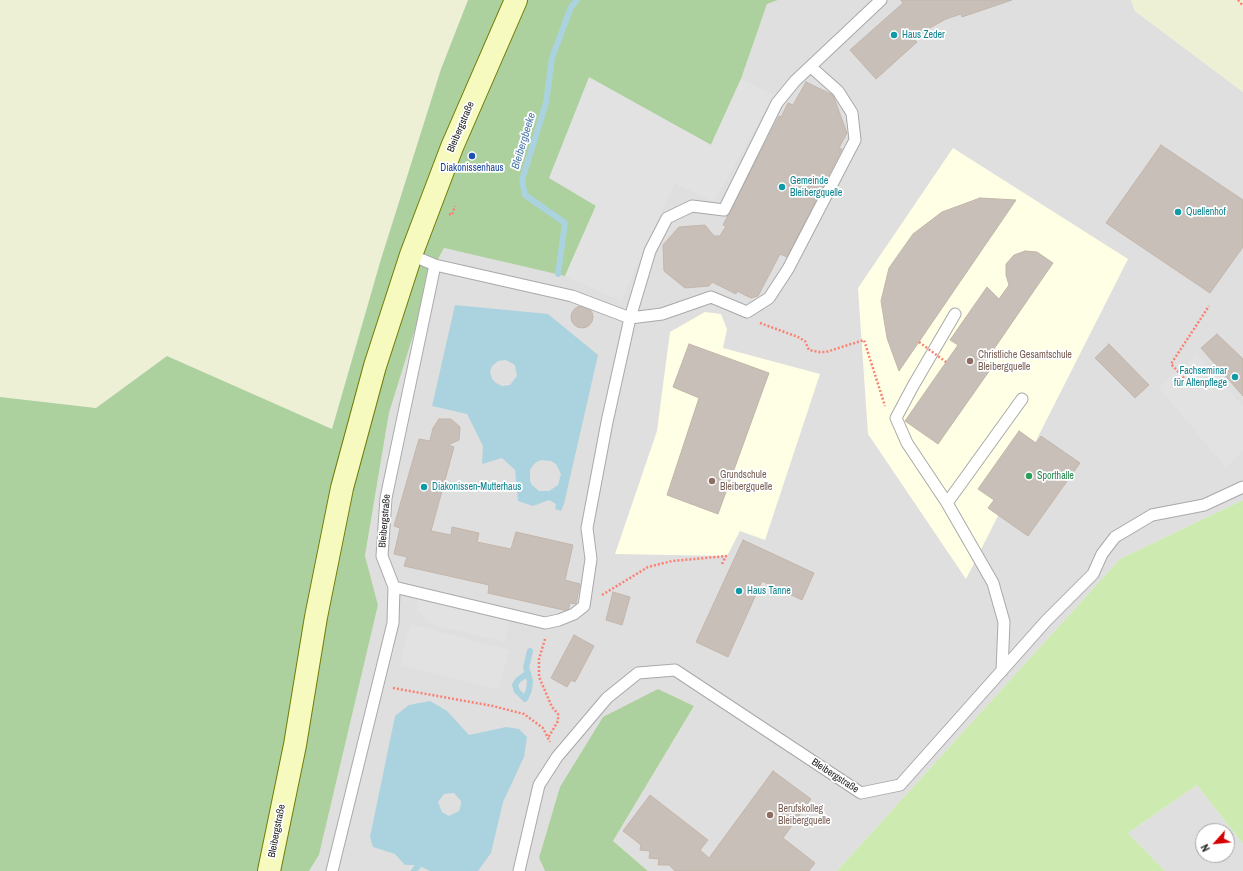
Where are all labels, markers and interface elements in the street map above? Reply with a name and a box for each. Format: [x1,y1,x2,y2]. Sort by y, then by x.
place label: Haus Zeder [902,29,945,41]
marker: Haus Zeder [889,30,899,40]
street label: Bleibergstraße [445,100,477,154]
water label: Bleibergbeeke [509,111,539,171]
marker: Diakonissenhaus [467,151,477,161]
place label: Diakonissenhaus [440,162,504,174]
place label: Gemeinde Bleibergquelle [790,175,842,198]
marker: Gemeinde Bleibergquelle [777,182,787,192]
place label: Quellenhof [1186,206,1226,218]
marker: Quellenhof [1173,207,1183,217]
place label: Christliche Gesamtschule Bleibergquelle [978,349,1072,372]
marker: Christliche Gesamtschule Bleibergquelle [965,356,975,366]
place label: Fachseminar für Altenpflege [1174,365,1227,388]
marker: Fachseminar für Altenpflege [1230,372,1240,382]
place label: Grundschule Bleibergquelle [720,469,772,492]
place label: Sporthalle [1037,470,1074,482]
marker: Sporthalle [1024,471,1034,481]
marker: Grundschule Bleibergquelle [707,476,717,486]
place label: Diakonissen-Mutterhaus [432,481,521,493]
marker: Diakonissen-Mutterhaus [419,482,429,492]
street label: Bleibergstraße [377,494,393,548]
place label: Haus Tanne [747,585,791,597]
marker: Haus Tanne [734,586,744,596]
street label: Bleibergstraße [809,756,861,796]
street label: Bleibergstraße [266,803,288,859]
place label: Berufskolleg Bleibergquelle [778,803,830,826]
marker: Berufskolleg Bleibergquelle [765,810,775,820]
north arrow [1195,823,1235,863]
text: N [1197,842,1213,854]

